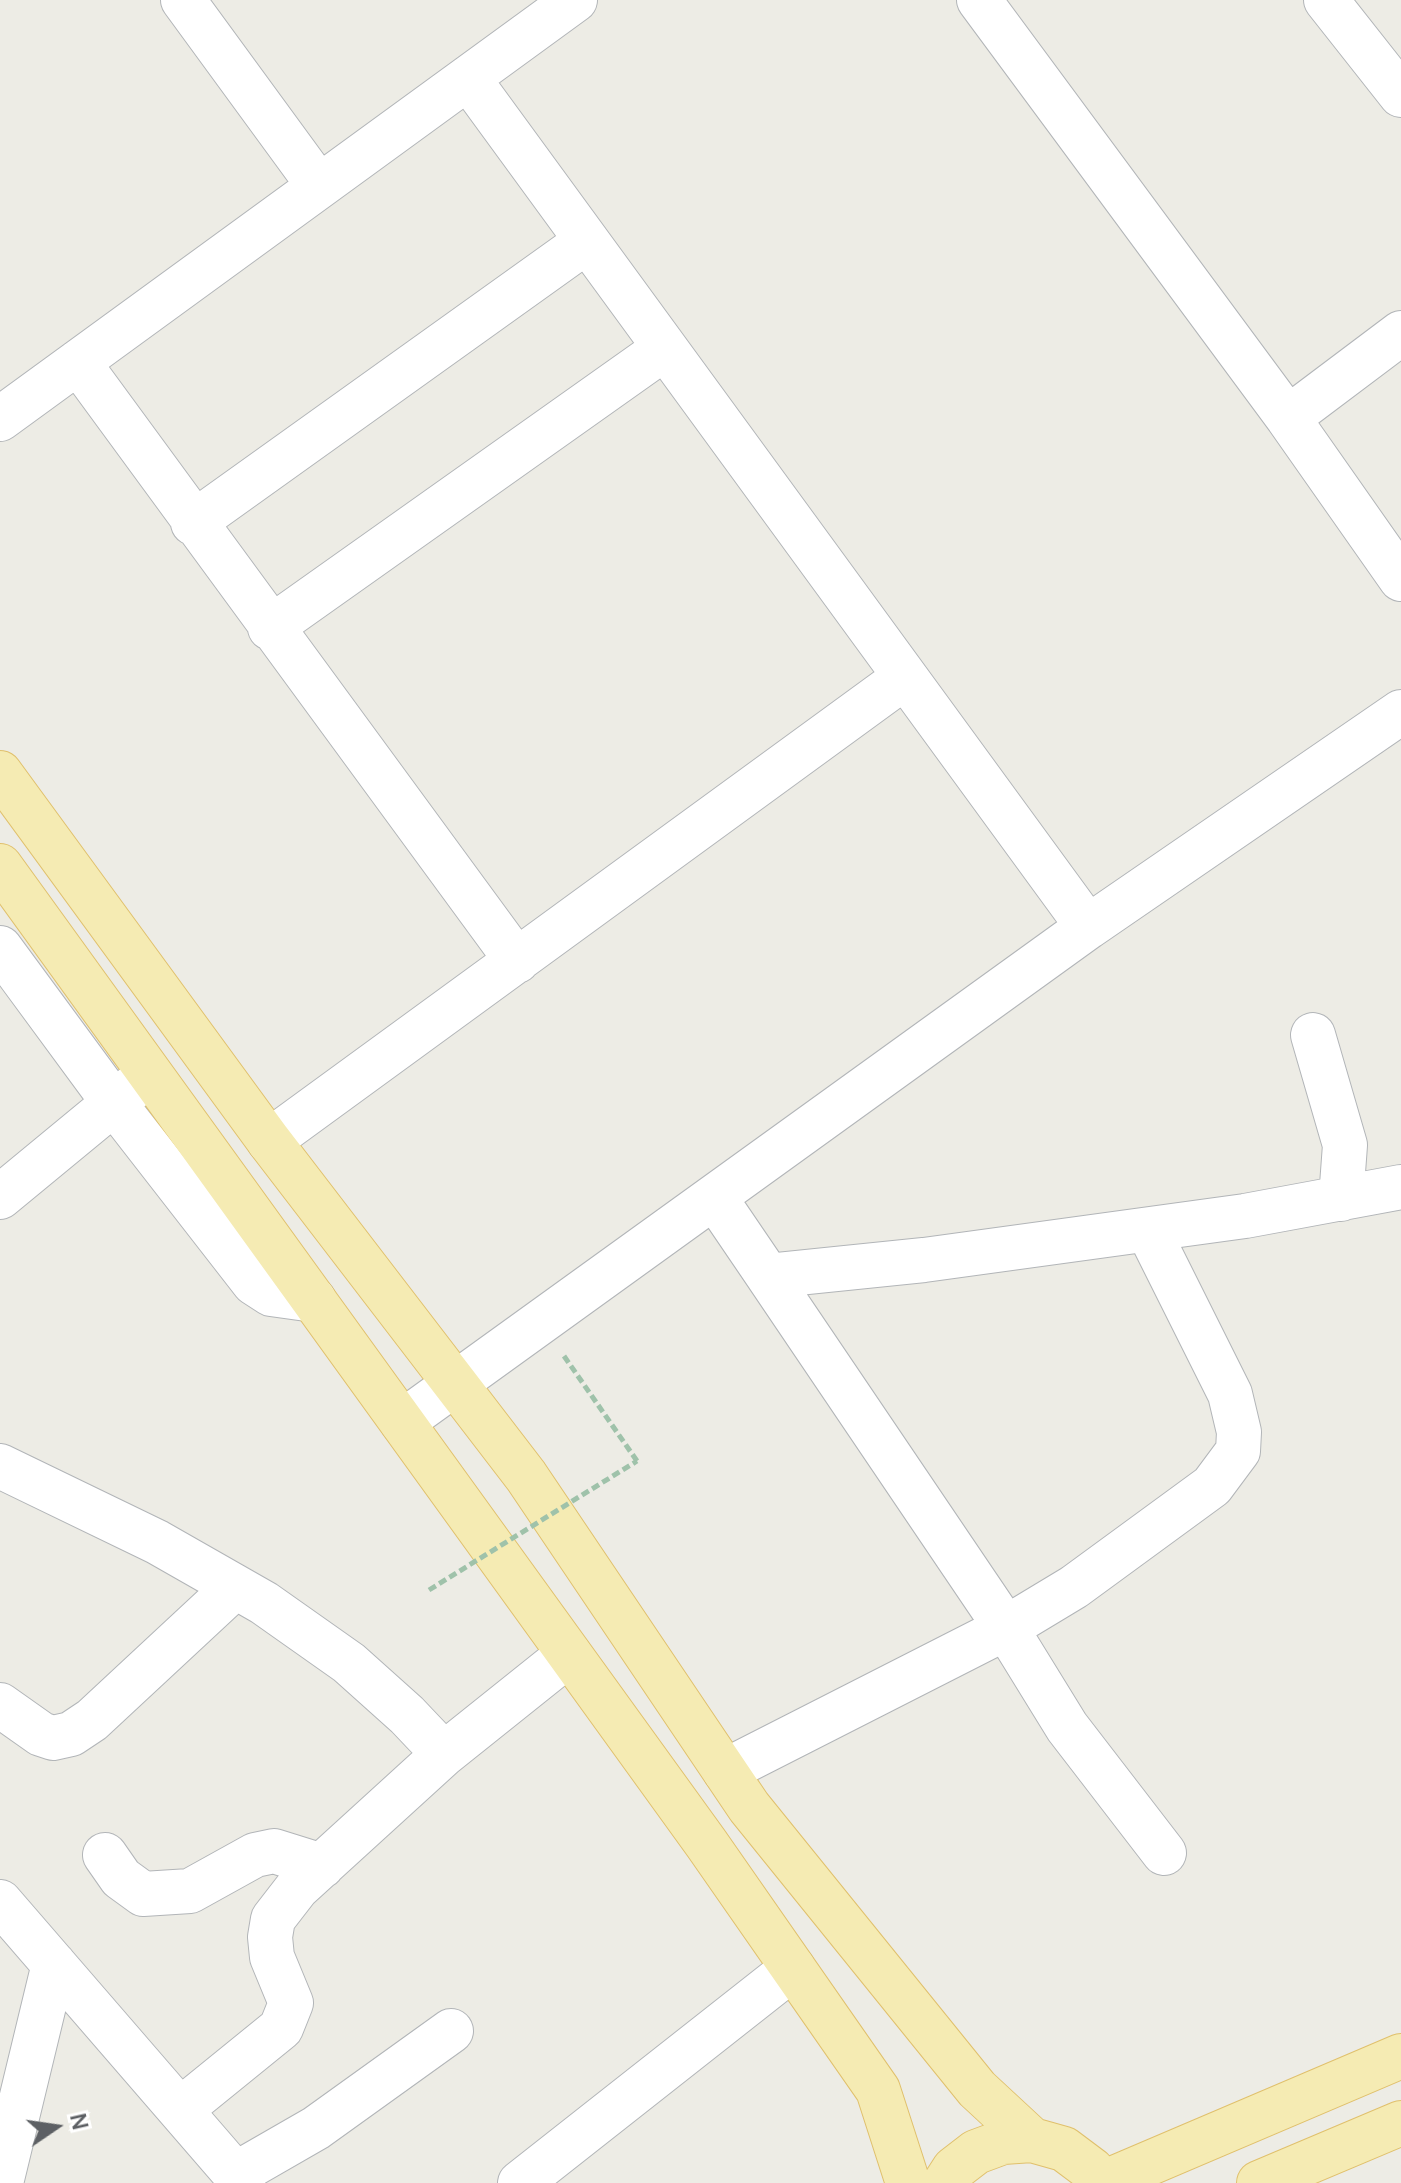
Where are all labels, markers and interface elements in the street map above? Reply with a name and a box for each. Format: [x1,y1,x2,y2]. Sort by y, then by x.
north arrow [16,2087,96,2167]
text: N [63,2111,96,2133]

